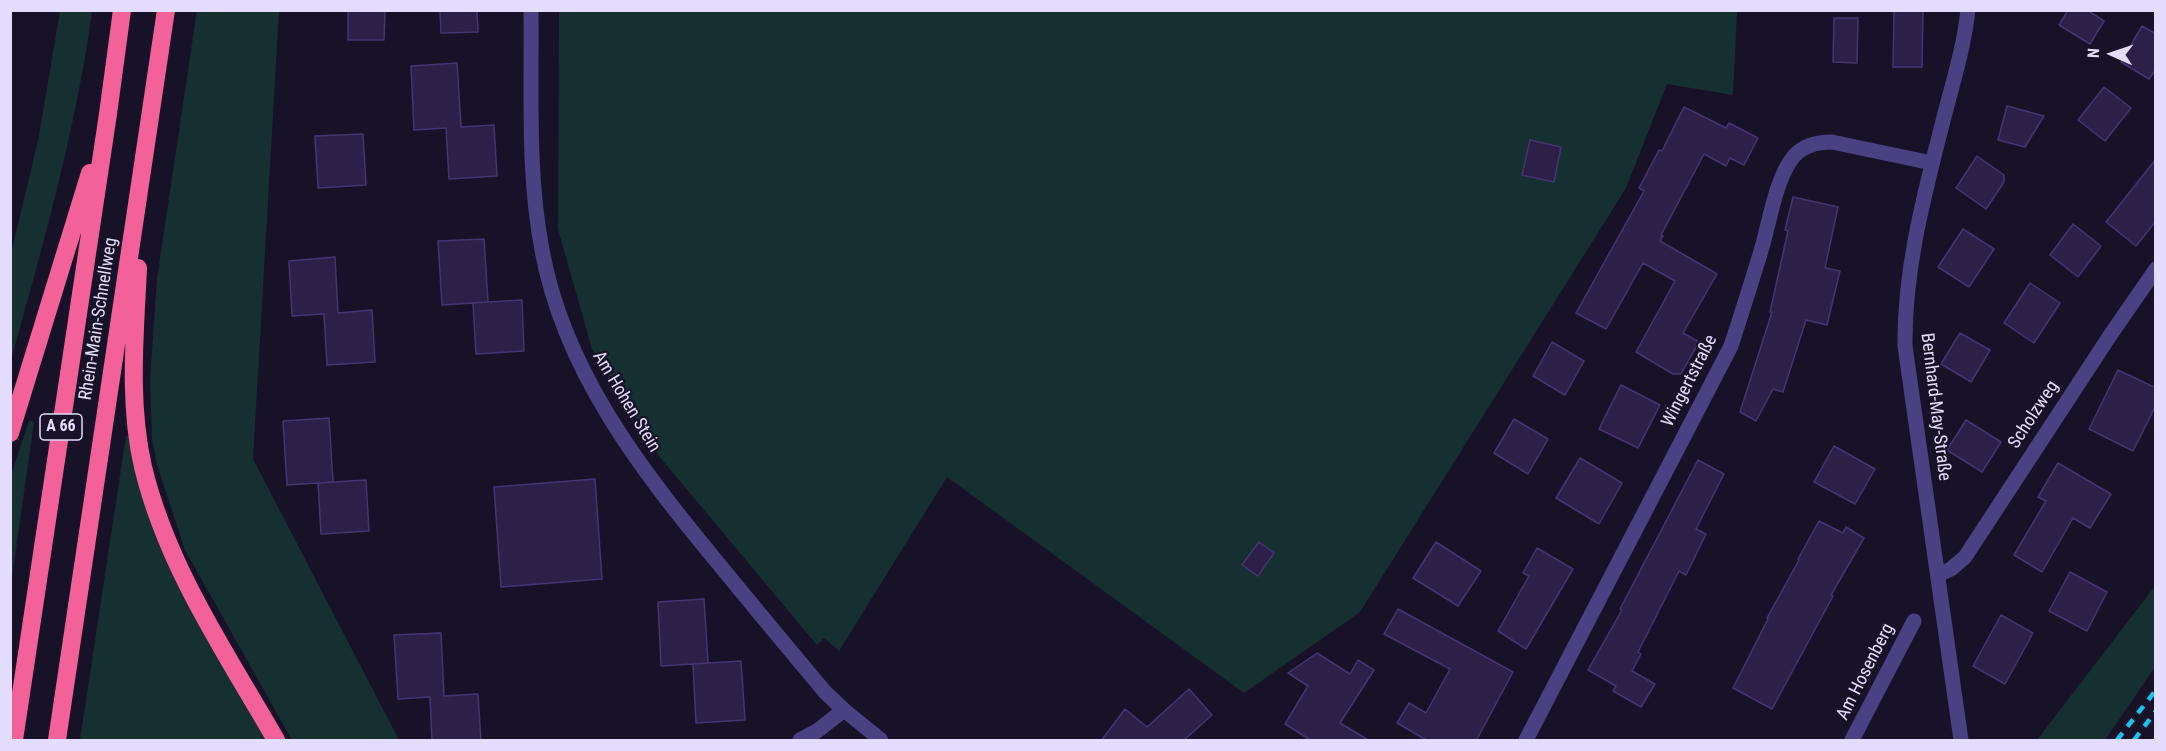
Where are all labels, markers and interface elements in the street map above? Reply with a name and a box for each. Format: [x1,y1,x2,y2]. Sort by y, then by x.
north arrow [2082,24,2142,84]
text: N [2084,48,2103,58]
street label: Rhein-Main-Schnellweg [75,236,123,402]
street label: Wingertstraße [1658,331,1722,431]
street label: Bernhard-May-Straße [1915,332,1955,482]
street label: Am Hohen Stein [587,347,665,457]
street label: Scholzweg [2004,377,2064,453]
road number: A 66 [40,414,82,440]
street label: Am Hosenberg [1833,620,1899,724]

